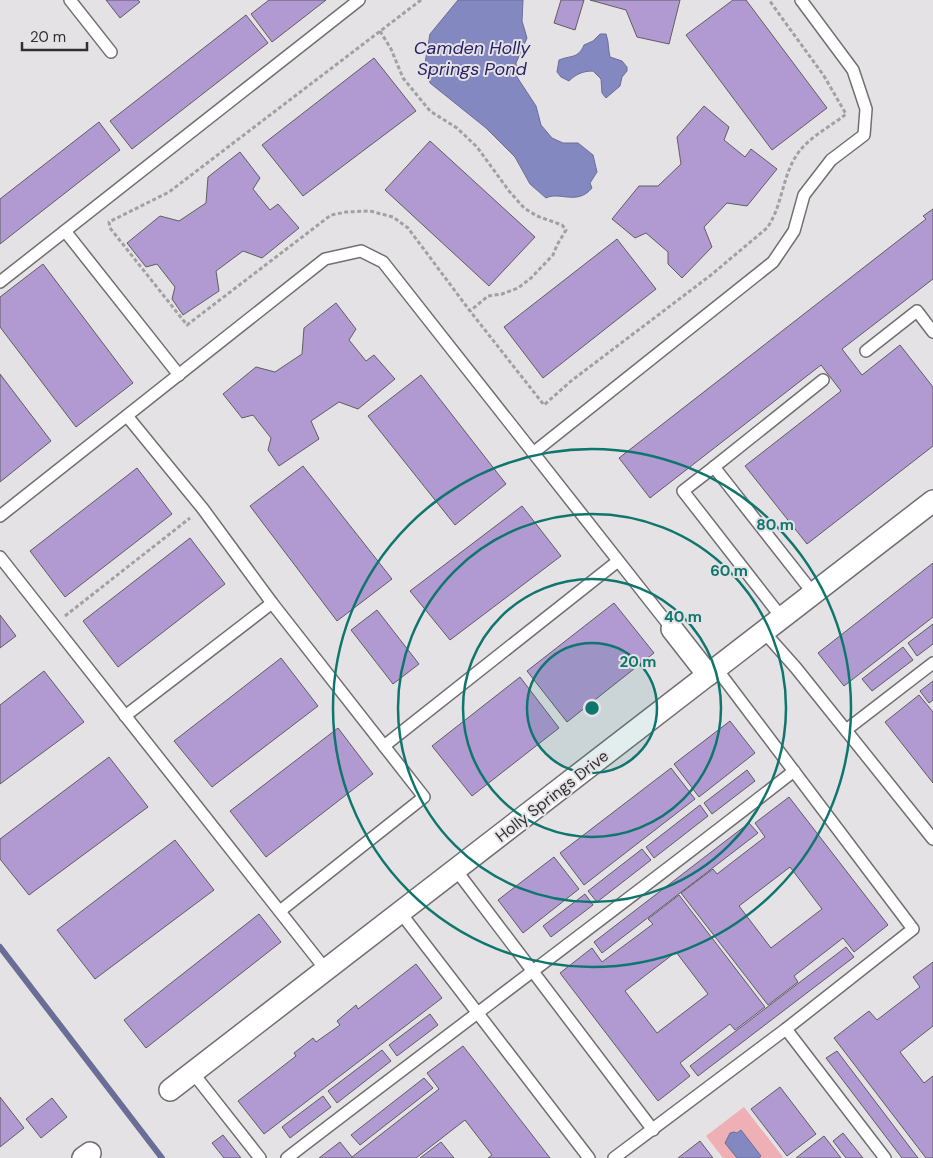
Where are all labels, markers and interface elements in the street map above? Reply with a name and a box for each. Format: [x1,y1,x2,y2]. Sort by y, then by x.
scale bar [22,20,88,52]
text: 20 m [30,27,66,47]
water label: Camden Holly Springs Pond [414,36,531,81]
text: 80 m [756,515,794,535]
text: 60 m [710,561,748,581]
text: 40 m [664,607,702,627]
text: 20 m [620,652,656,672]
centre of rings [583,699,601,717]
street label: Holly Springs Drive [491,745,613,847]

